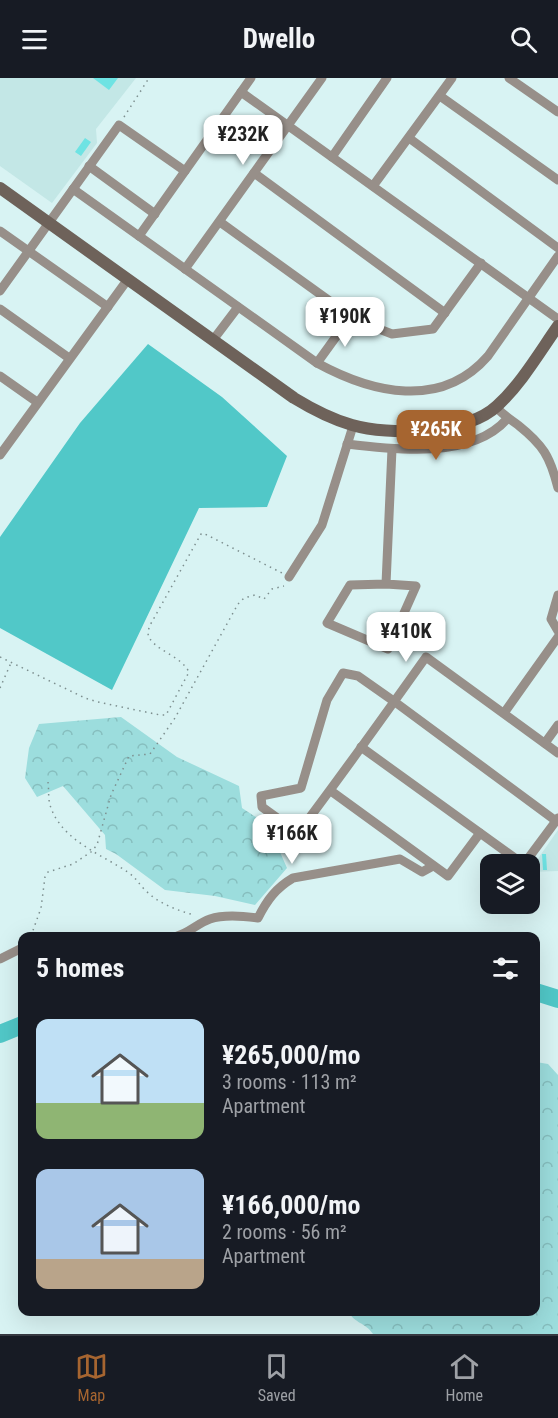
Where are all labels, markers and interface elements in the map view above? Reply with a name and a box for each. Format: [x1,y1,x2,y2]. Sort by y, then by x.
icon: menu [18,23,51,56]
text: Dwello [243,23,315,55]
icon: search [507,23,540,56]
pin: ¥232K [201,115,285,166]
text: ¥232K [218,122,268,146]
pin: ¥190K [303,297,387,348]
text: ¥190K [320,304,370,328]
pin: ¥265K [394,410,478,461]
text: ¥265K [411,417,461,441]
pin: ¥410K [364,612,448,663]
text: ¥410K [381,619,431,643]
pin: ¥166K [250,814,334,865]
text: ¥166K [267,821,317,845]
map controls [480,854,540,914]
button: layers [480,854,540,914]
icon: filters [489,952,522,985]
text: 5 homes [36,953,124,983]
text: ¥265,000/mo [222,1040,360,1070]
icon: home [84,1043,156,1115]
text: 3 rooms · 113 m² [222,1070,357,1094]
text: Apartment [222,1094,306,1118]
text: ¥166,000/mo [222,1190,360,1220]
icon: home [84,1193,156,1265]
text: 2 rooms · 56 m² [222,1220,347,1244]
text: Apartment [222,1244,306,1268]
tab: Map [75,1350,108,1405]
tab: Saved [258,1350,296,1405]
tab: Home [446,1350,483,1405]

